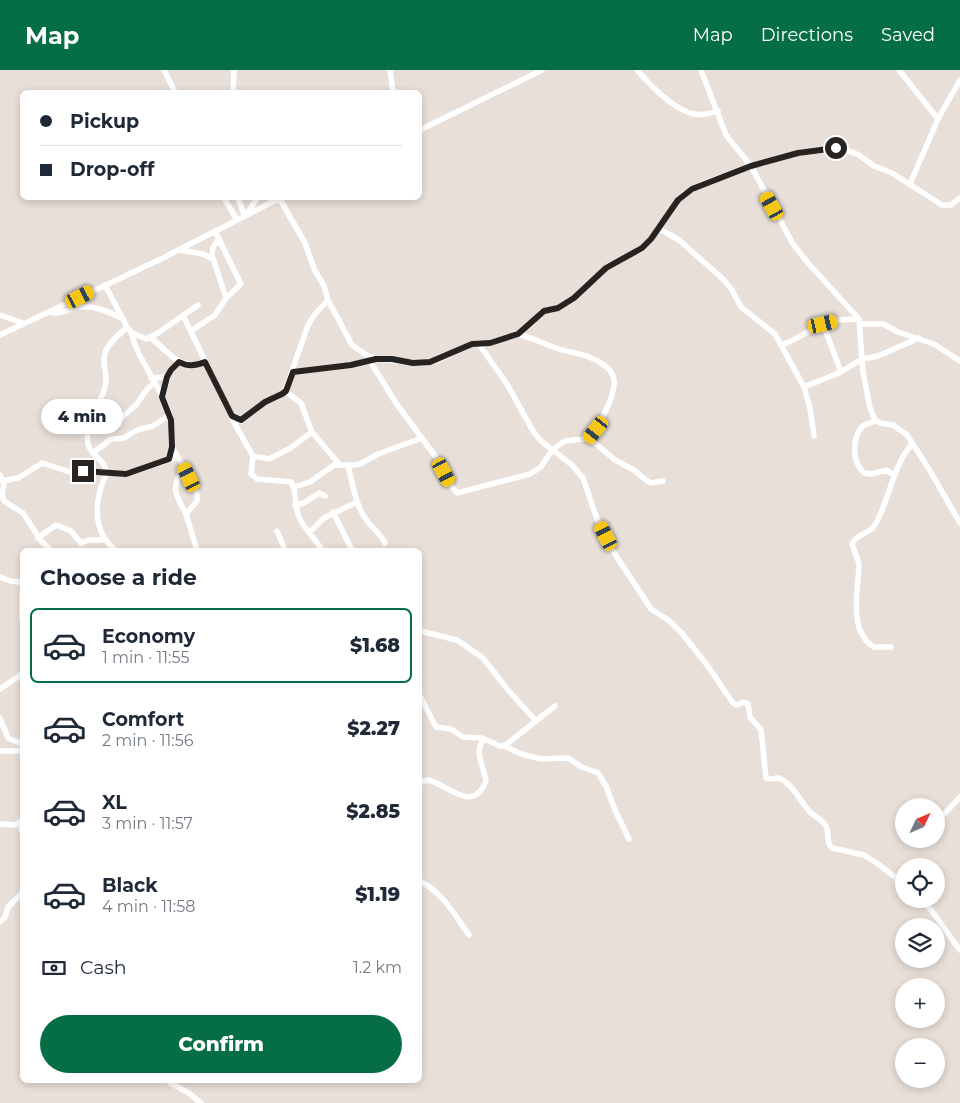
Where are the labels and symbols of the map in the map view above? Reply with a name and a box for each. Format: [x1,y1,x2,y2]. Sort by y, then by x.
route start [825,137,847,159]
car [758,189,785,223]
car [63,284,96,310]
car [806,313,839,335]
callout: 4 min [42,398,124,434]
car [580,414,611,446]
car [430,455,457,489]
route end [72,460,94,482]
car [175,460,202,494]
car [592,519,619,553]
north arrow [895,798,945,848]

